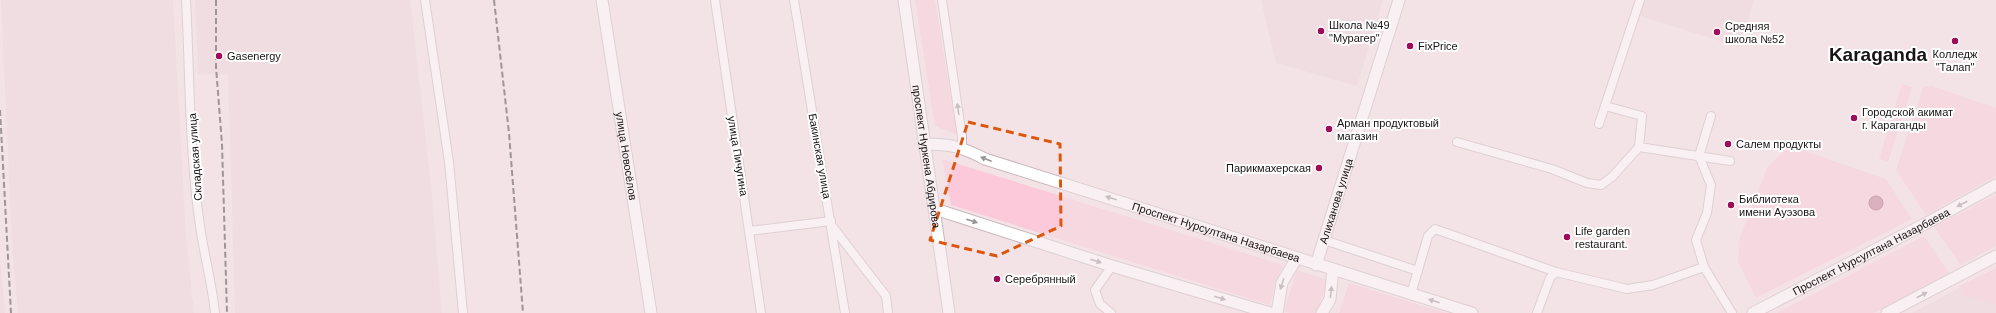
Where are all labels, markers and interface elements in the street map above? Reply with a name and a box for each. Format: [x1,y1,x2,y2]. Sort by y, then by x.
place label: Школа №49 "Мурагер" [1329,19,1390,44]
place label: Средняя школа №52 [1725,20,1784,45]
marker: Школа №49 "Мурагер" [1316,26,1326,36]
marker: Средняя школа №52 [1712,27,1722,37]
marker: Колледж "Талап" [1950,36,1960,46]
place label: FixPrice [1418,40,1458,52]
marker: FixPrice [1405,41,1415,51]
district label: Karaganda [1829,44,1928,65]
place label: Колледж "Талап" [1933,48,1978,73]
place label: Gasenergy [227,50,281,62]
marker: Gasenergy [214,51,224,61]
street label: проспект Нуркена Абдирова [910,84,943,230]
one-way arrow [955,102,961,115]
place label: Городской акимат г. Караганды [1862,106,1953,131]
street label: улица Новосёлов [614,111,639,201]
street label: Складская улица [186,112,204,201]
street label: Бакинская улица [807,112,834,200]
marker: Городской акимат г. Караганды [1849,113,1859,123]
street label: улица Пичугина [726,115,750,198]
place label: Арман продуктовый магазин [1337,117,1439,142]
marker: Арман продуктовый магазин [1324,124,1334,134]
place label: Салем продукты [1736,138,1821,150]
marker: Салем продукты [1723,139,1733,149]
one-way arrow [980,155,992,161]
street label: Алиханова улица [1317,156,1355,245]
place label: Парикмахерская [1226,162,1311,174]
marker: Парикмахерская [1314,163,1324,173]
place label: Библиотека имени Ауэзова [1739,193,1816,218]
one-way arrow [1104,194,1116,200]
street label: Проспект Нурсултана Назарбаева [1131,200,1302,264]
marker: Библиотека имени Ауэзова [1726,200,1736,210]
one-way arrow [1956,201,1968,207]
street label: Проспект Нурсултана Назарбаева [1791,205,1952,297]
one-way arrow [967,218,979,224]
place label: Life garden restaurant. [1575,225,1630,250]
marker: Life garden restaurant. [1562,232,1572,242]
one-way arrow [1090,258,1102,264]
place label: Серебрянный [1005,273,1076,285]
marker: Серебрянный [992,274,1002,284]
one-way arrow [1279,279,1285,291]
one-way arrow [1327,286,1334,298]
one-way arrow [1916,292,1928,298]
one-way arrow [1215,295,1227,301]
one-way arrow [1428,298,1440,304]

